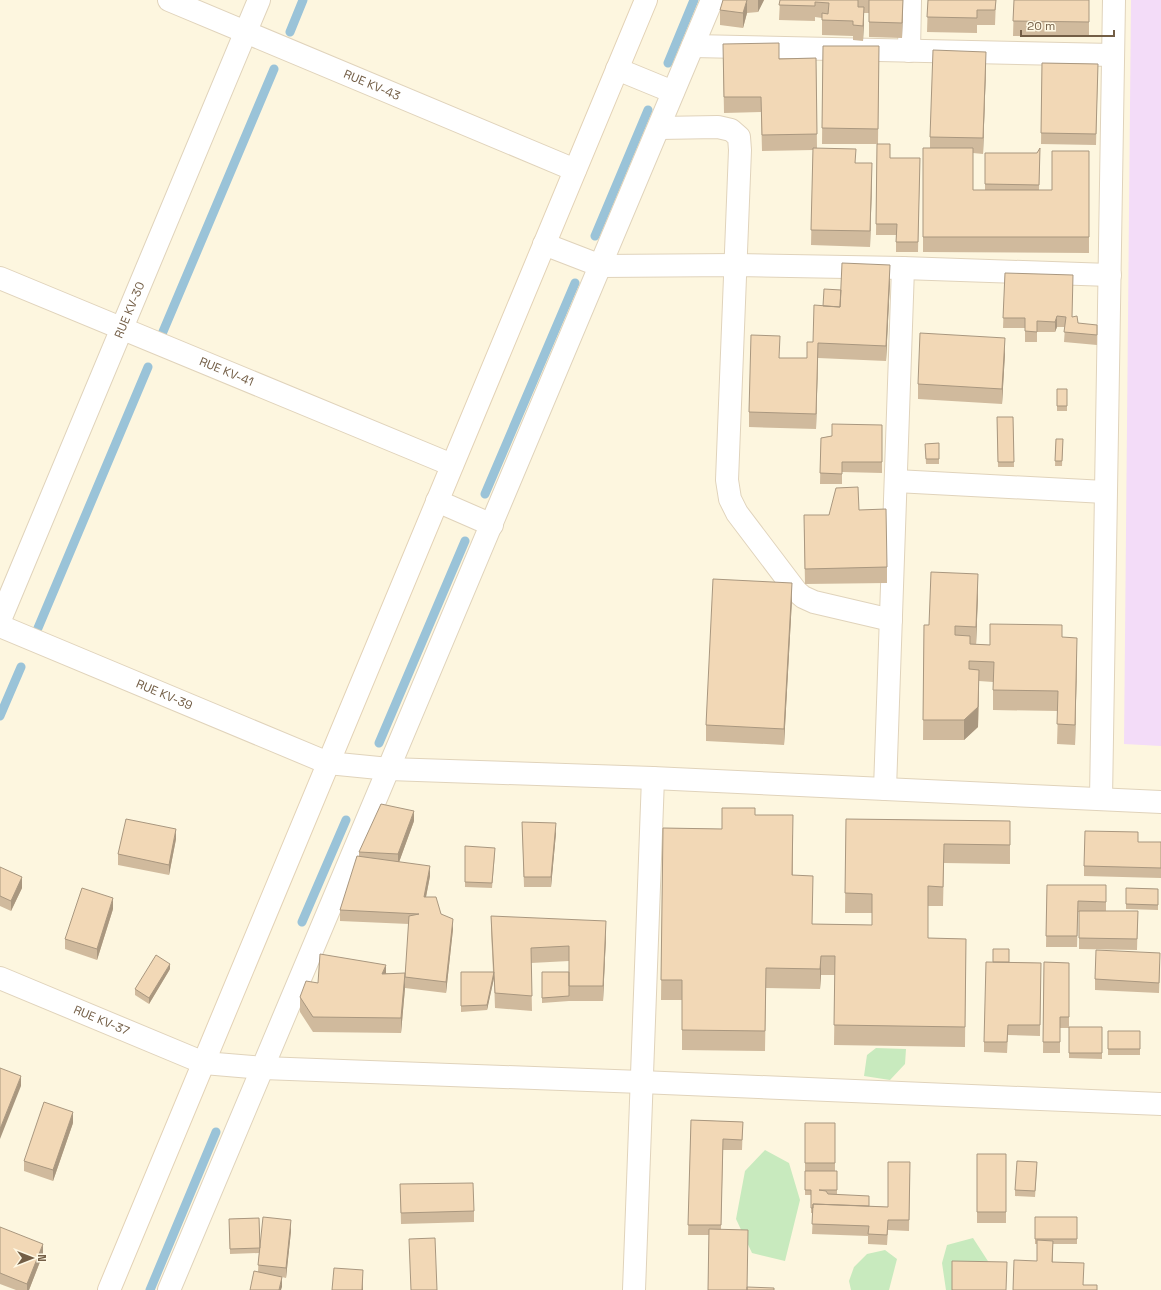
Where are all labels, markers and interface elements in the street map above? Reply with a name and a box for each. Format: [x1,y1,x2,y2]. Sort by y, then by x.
scale bar [1021,12,1114,38]
text: 20 m [1027,18,1055,34]
street label: RUE KV-43 [341,66,403,104]
street label: RUE KV-30 [111,279,148,341]
street label: RUE KV-41 [197,353,256,390]
street label: RUE KV-39 [134,676,195,713]
street label: RUE KV-37 [71,1002,132,1039]
north arrow [12,1238,52,1278]
text: N [35,1254,49,1262]

